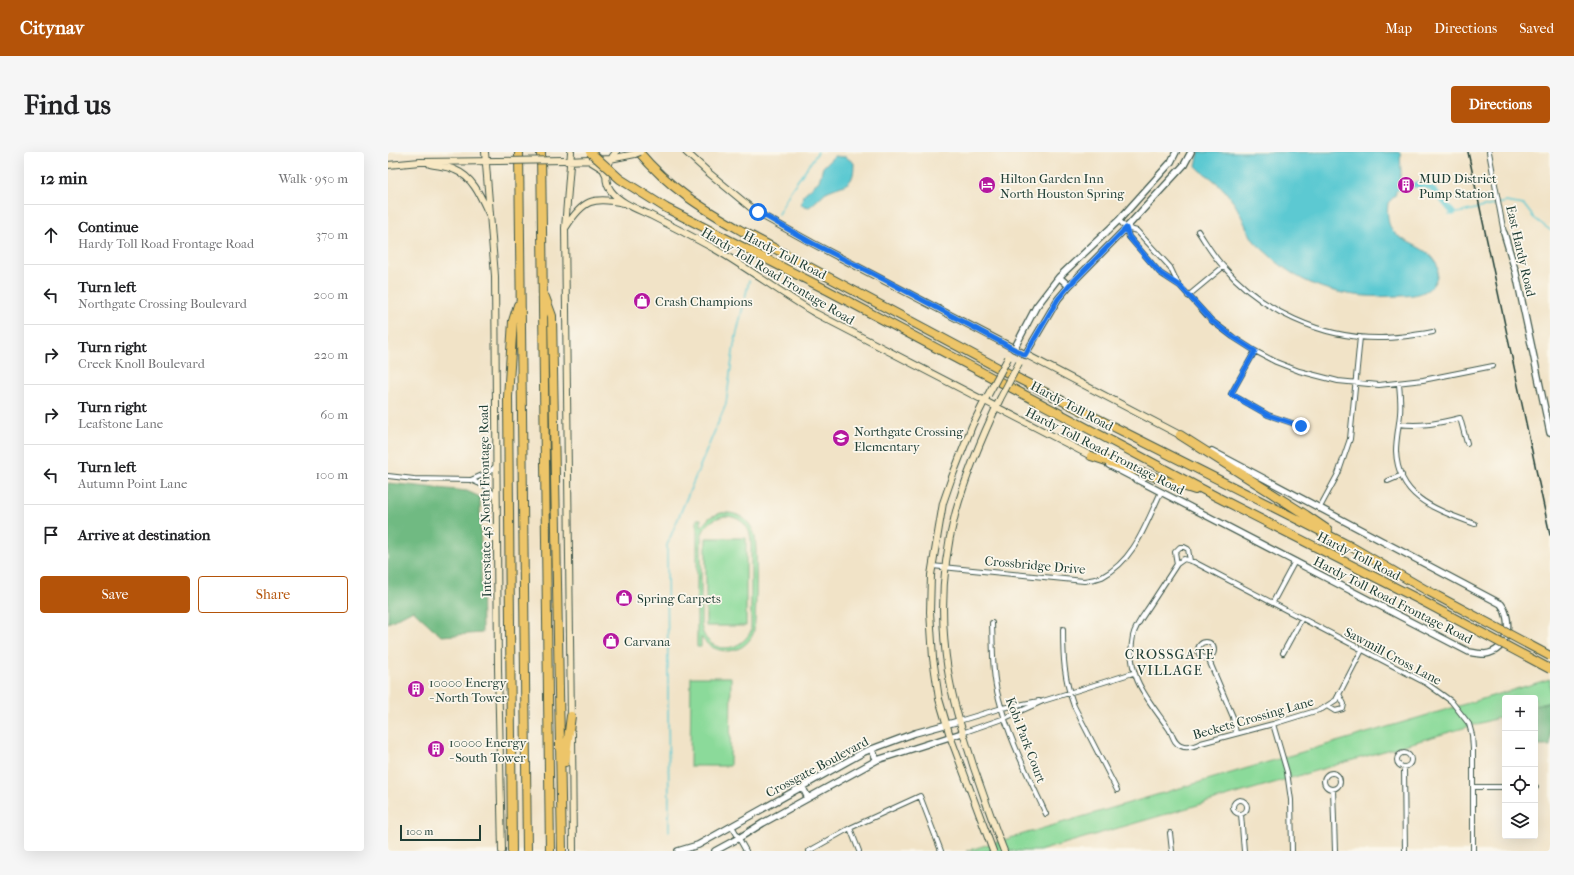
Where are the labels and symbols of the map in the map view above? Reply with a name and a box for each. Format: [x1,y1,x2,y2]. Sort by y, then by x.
place label: Hilton Garden Inn North Houston Spring [1000,171,1125,201]
place label: MUD District Pump Station [1419,171,1497,201]
hotel icon: Hilton Garden Inn North Houston Spring [977,175,997,195]
building icon: MUD District Pump Station [1396,175,1416,195]
route start [749,203,767,221]
street label: East Hardy Road [1503,204,1539,299]
street label: Hardy Toll Road Frontage Road [699,224,858,328]
street label: Hardy Toll Road [741,228,830,283]
shop icon: Crash Champions [632,291,652,311]
place label: Crash Champions [655,294,753,309]
street label: Hardy Toll Road [1028,378,1117,434]
street label: Interstate 45 North Frontage Road [476,404,494,597]
street label: Hardy Toll Road Frontage Road [1023,404,1188,498]
route end [1292,417,1310,435]
place label: Northgate Crossing Elementary [854,424,964,454]
school or university icon: Northgate Crossing Elementary [831,428,851,448]
street label: Hardy Toll Road [1315,529,1404,584]
street label: Crossbridge Drive [984,553,1087,577]
street label: Hardy Toll Road Frontage Road [1311,553,1476,647]
shop icon: Spring Carpets [614,588,634,608]
place label: Spring Carpets [637,591,721,606]
street label: Sawmill Cross Lane [1342,624,1445,688]
shop icon: Carvana [601,631,621,651]
place label: Carvana [624,634,671,649]
district label: CROSSGATE VILLAGE [1125,646,1215,679]
place label: 10000 Energy - North Tower [429,675,507,705]
building icon: 10000 Energy - North Tower [406,679,426,699]
street label: Beckets Crossing Lane [1191,693,1316,742]
street label: Kobi Park Court [1003,695,1049,785]
street label: Crossgate Boulevard [763,733,872,800]
place label: 10000 Energy - South Tower [449,735,527,765]
building icon: 10000 Energy - South Tower [426,739,446,759]
scale bar [400,823,481,842]

